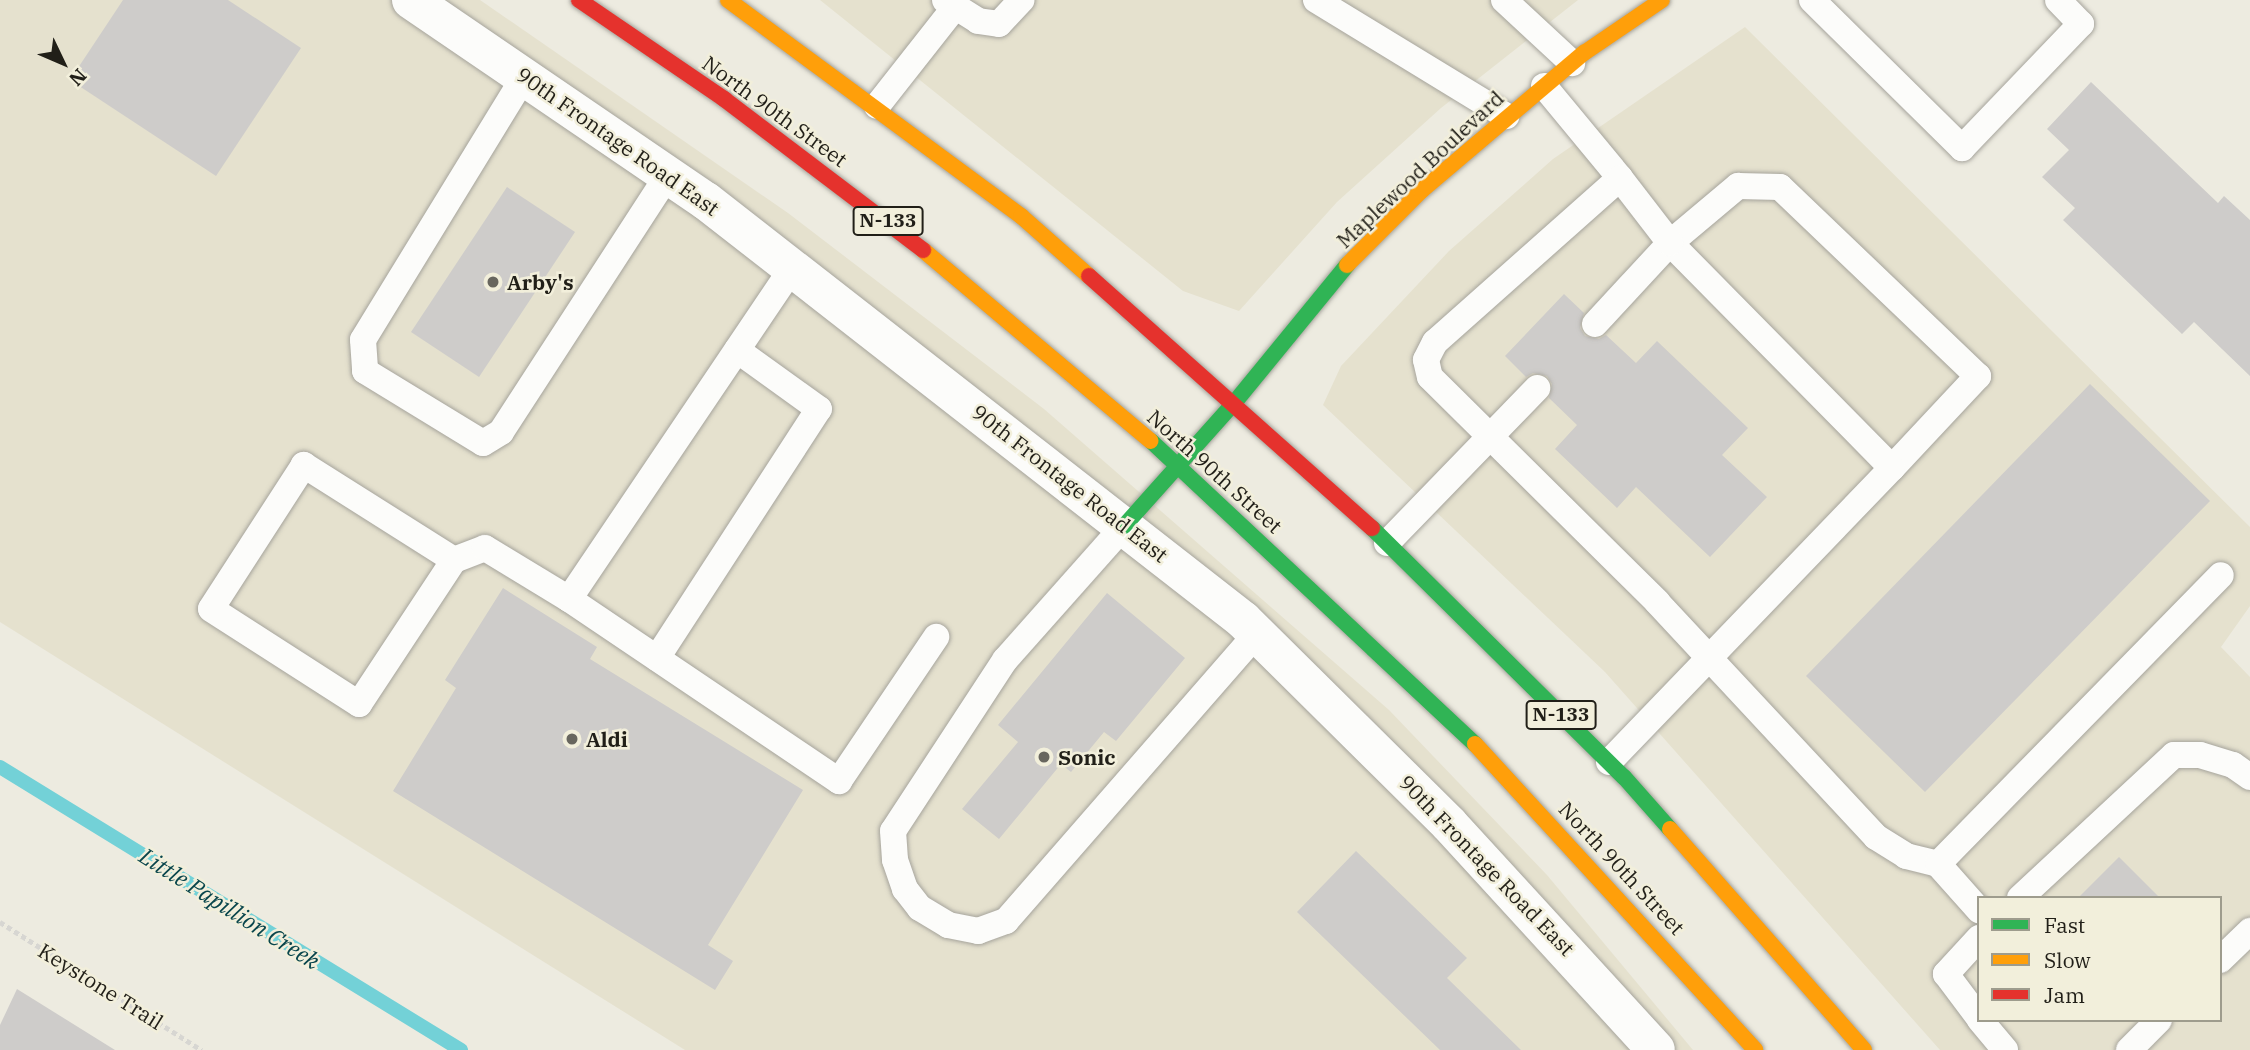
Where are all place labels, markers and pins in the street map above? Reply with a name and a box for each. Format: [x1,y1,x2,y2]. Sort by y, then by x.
place label: Arby's [507,269,574,295]
marker: Arby's [485,274,501,290]
place label: Aldi [586,726,628,752]
marker: Aldi [564,731,580,747]
place label: Sonic [1058,744,1116,770]
marker: Sonic [1036,749,1052,765]

